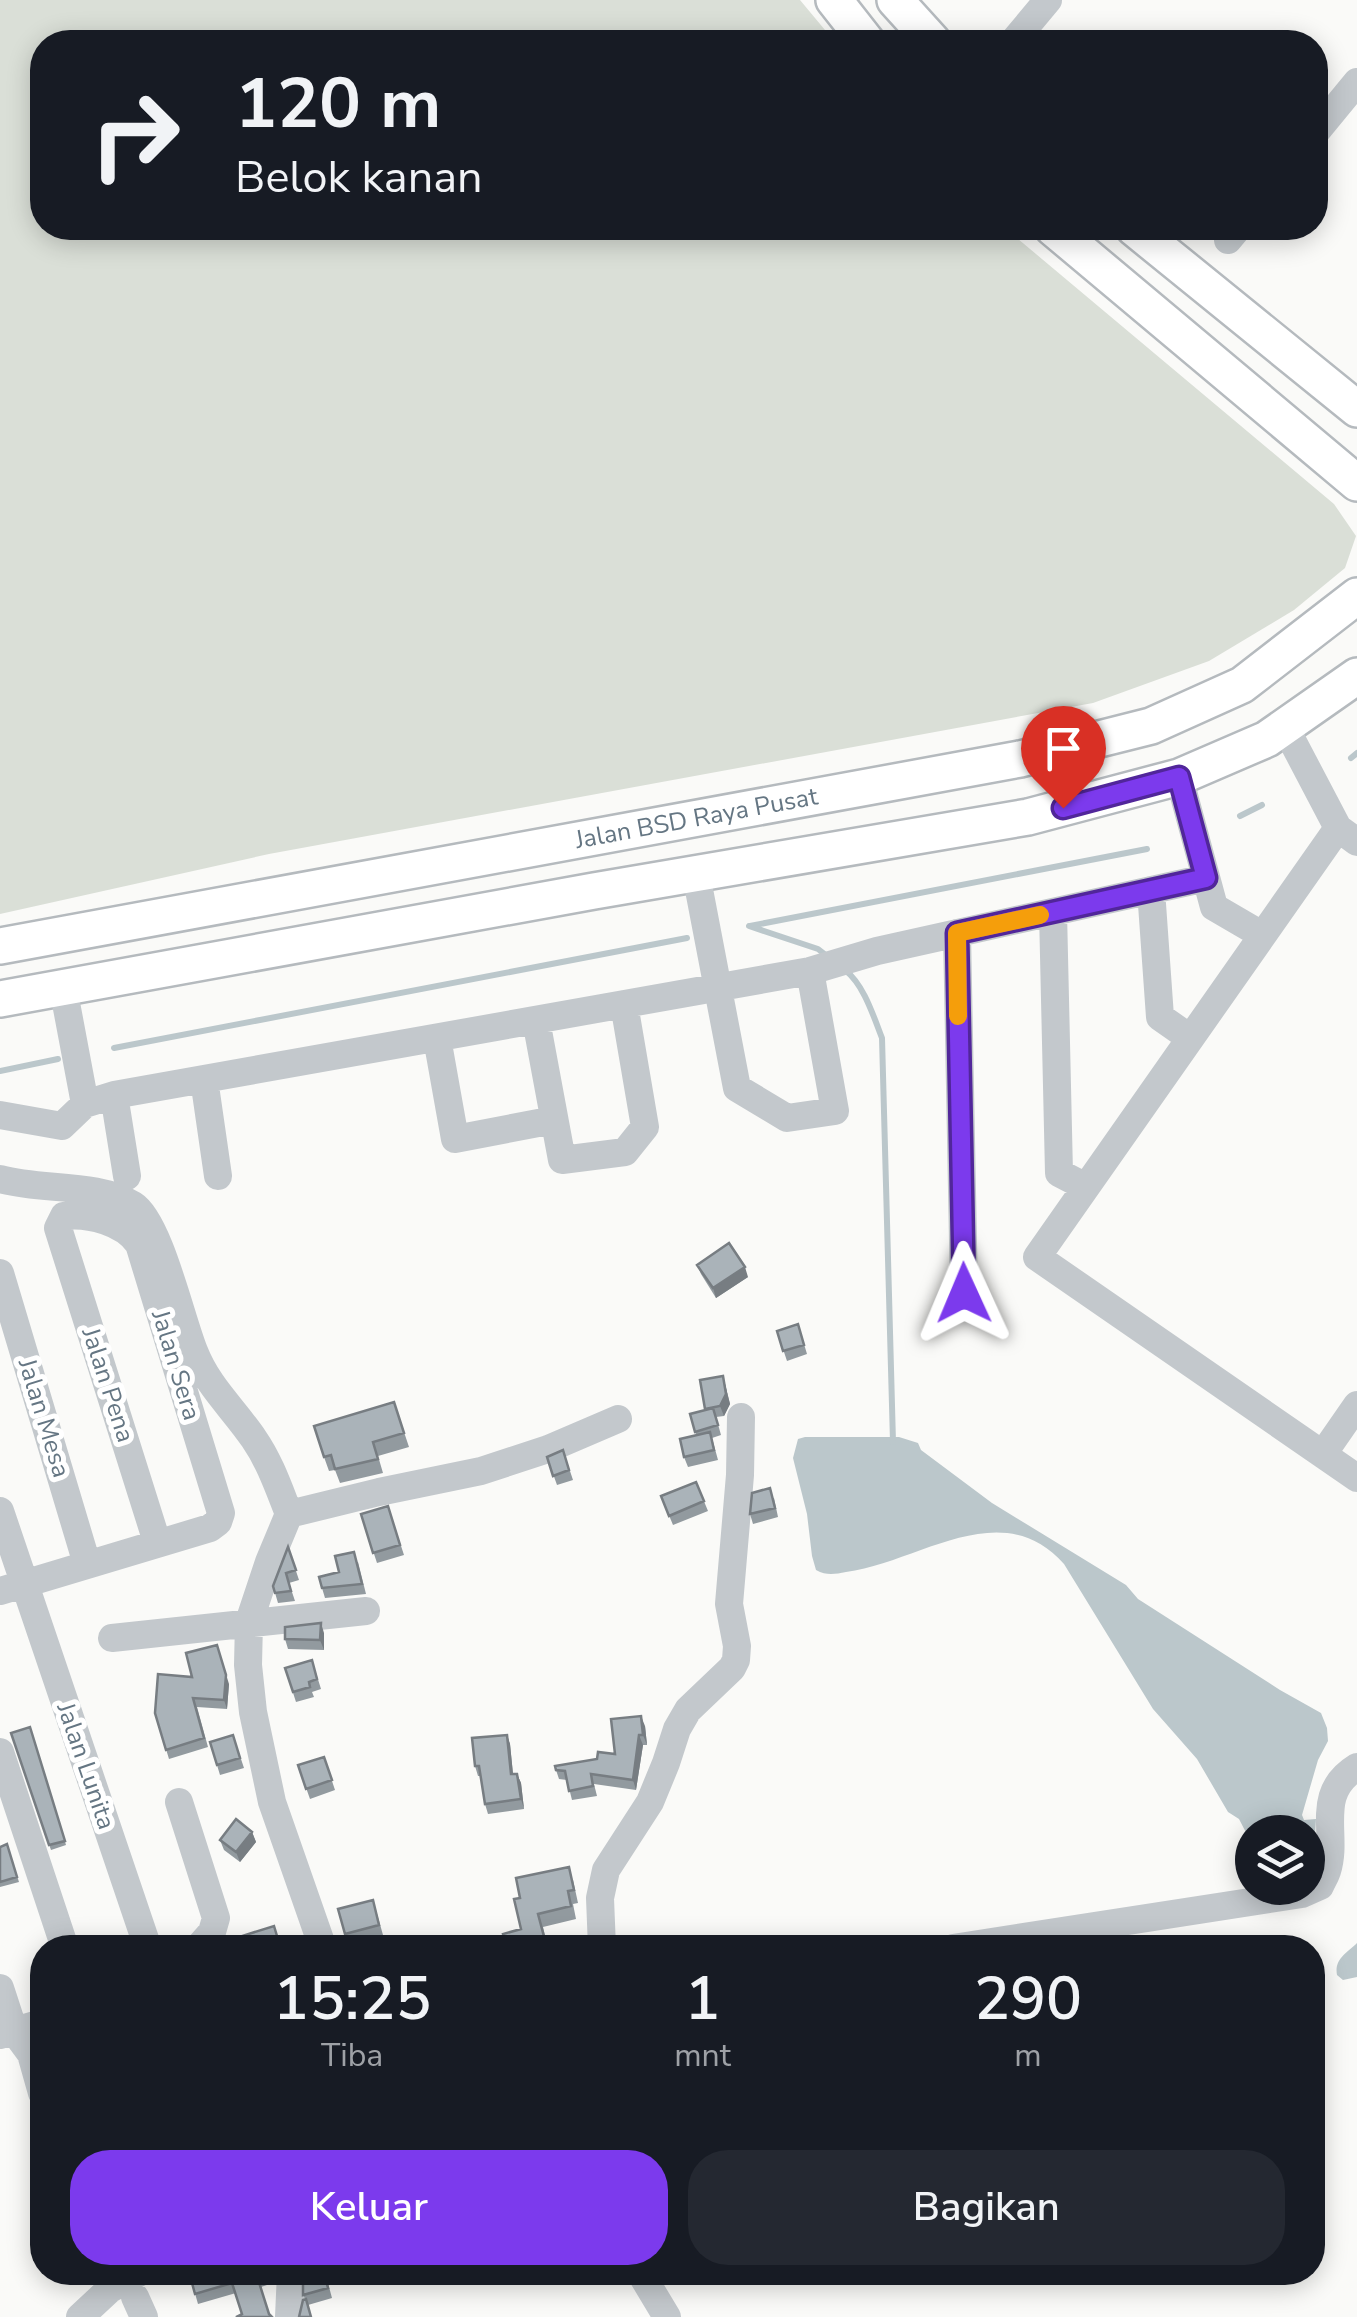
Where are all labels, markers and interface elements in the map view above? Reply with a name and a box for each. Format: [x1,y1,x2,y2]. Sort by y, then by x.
text: 120 m [235,56,441,152]
icon: right [70,70,200,200]
text: Belok kanan [235,147,483,208]
pin [1021,706,1106,809]
icon: arrive [1036,721,1091,776]
street label: Jalan BSD Raya Pusat [571,779,821,857]
position arrow [912,1241,1016,1345]
street label: Jalan Sera [143,1305,209,1424]
street label: Jalan Pena [73,1322,143,1447]
street label: Jalan Mesa [10,1353,78,1482]
street label: Jalan Lunita [48,1697,124,1834]
map controls [1235,1815,1325,1905]
button: layers [1235,1815,1325,1905]
text: 15:25 [273,1958,431,2040]
text: 1 [685,1958,721,2040]
text: 290 [974,1958,1082,2040]
text: Tiba [321,2034,383,2077]
text: mnt [674,2034,731,2077]
text: m [1014,2034,1042,2077]
button: Keluar [70,2150,668,2265]
button: Bagikan [688,2150,1285,2265]

